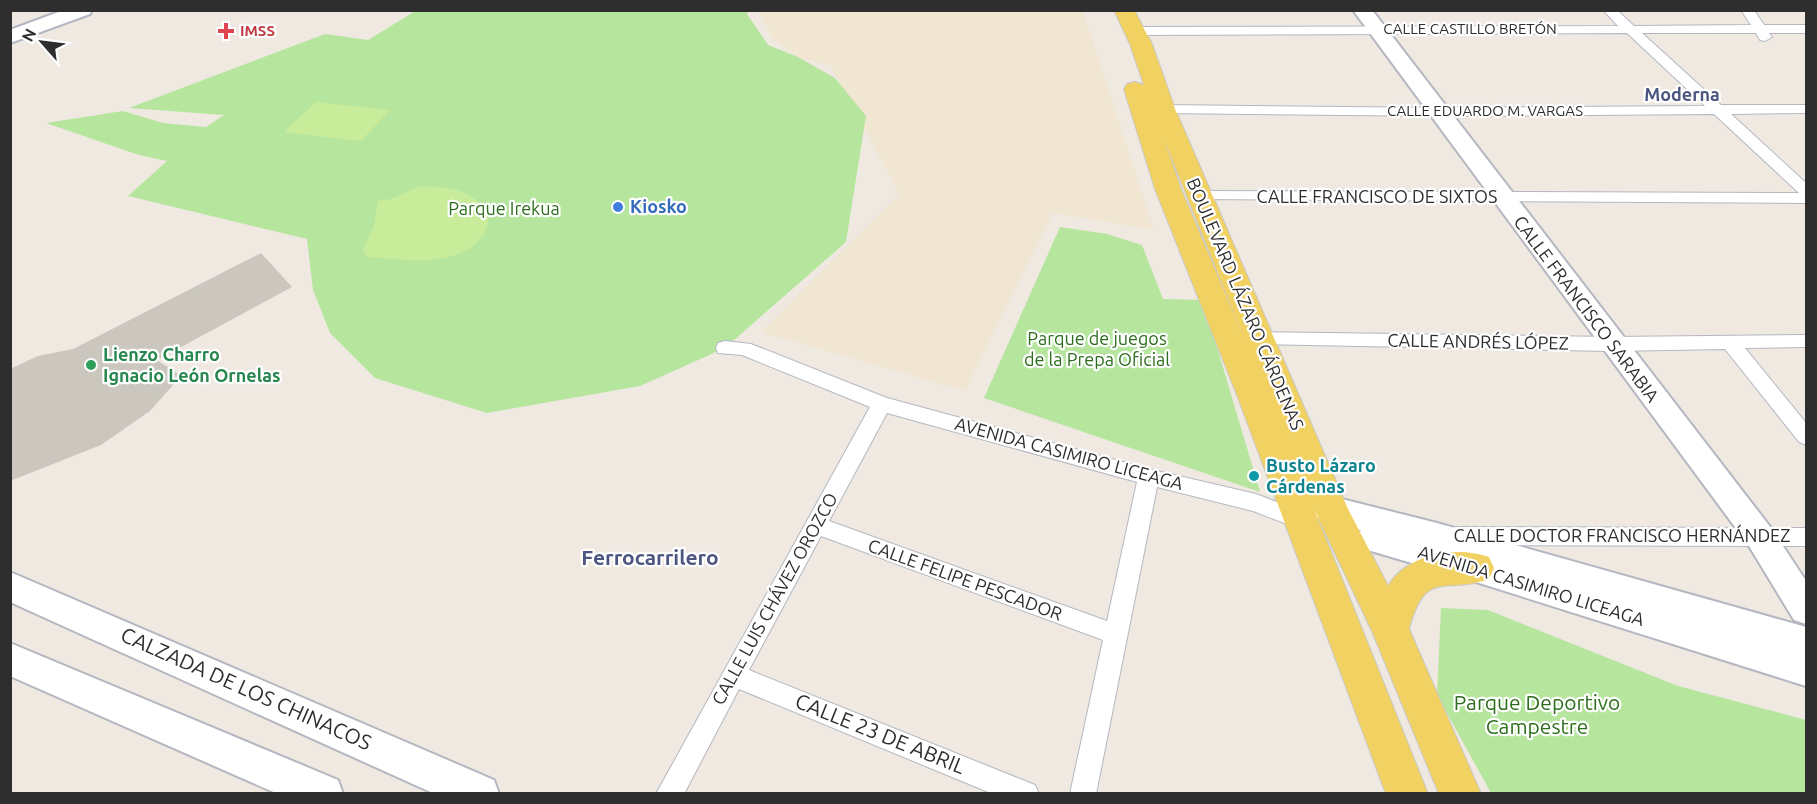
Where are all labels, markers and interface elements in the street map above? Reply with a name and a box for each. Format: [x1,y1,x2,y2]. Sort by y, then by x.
north arrow [12,12,72,72]
street label: CALLE CASTILLO BRETÓN [1383,20,1557,37]
marker: IMSS [217,22,235,40]
place label: IMSS [240,22,275,39]
text: N [18,25,40,44]
district label: Moderna [1644,84,1720,104]
street label: CALLE EDUARDO M. VARGAS [1387,102,1583,119]
street label: BOULEVARD LÁZARO CÁRDENAS [1184,174,1309,433]
street label: CALLE FRANCISCO DE SIXTOS [1257,186,1497,206]
place label: Kiosko [630,196,687,216]
park label: Parque Irekua [448,198,560,218]
marker: Kiosko [611,200,625,214]
street label: CALLE FRANCISCO SARABIA [1510,211,1663,406]
park label: Parque de juegos de la Prepa Oficial [1024,328,1170,369]
street label: CALLE ANDRÉS LÓPEZ [1387,328,1569,353]
place label: Lienzo Charro Ignacio León Ornelas [103,344,281,385]
marker: Lienzo Charro Ignacio León Ornelas [84,358,98,372]
street label: AVENIDA CASIMIRO LICEAGA [953,413,1186,493]
place label: Busto Lázaro Cárdenas [1266,455,1376,496]
marker: Busto Lázaro Cárdenas [1247,469,1261,483]
street label: CALLE LUIS CHÁVEZ OROZCO [707,489,841,708]
street label: CALLE DOCTOR FRANCISCO HERNÁNDEZ [1454,524,1790,545]
street label: CALLE FELIPE PESCADOR [865,535,1065,624]
street label: AVENIDA CASIMIRO LICEAGA [1416,541,1647,629]
district label: Ferrocarrilero [581,545,719,569]
street label: CALZADA DE LOS CHINACOS [117,622,375,754]
street label: CALLE 23 DE ABRIL [792,688,969,778]
park label: Parque Deportivo Campestre [1454,690,1620,738]

